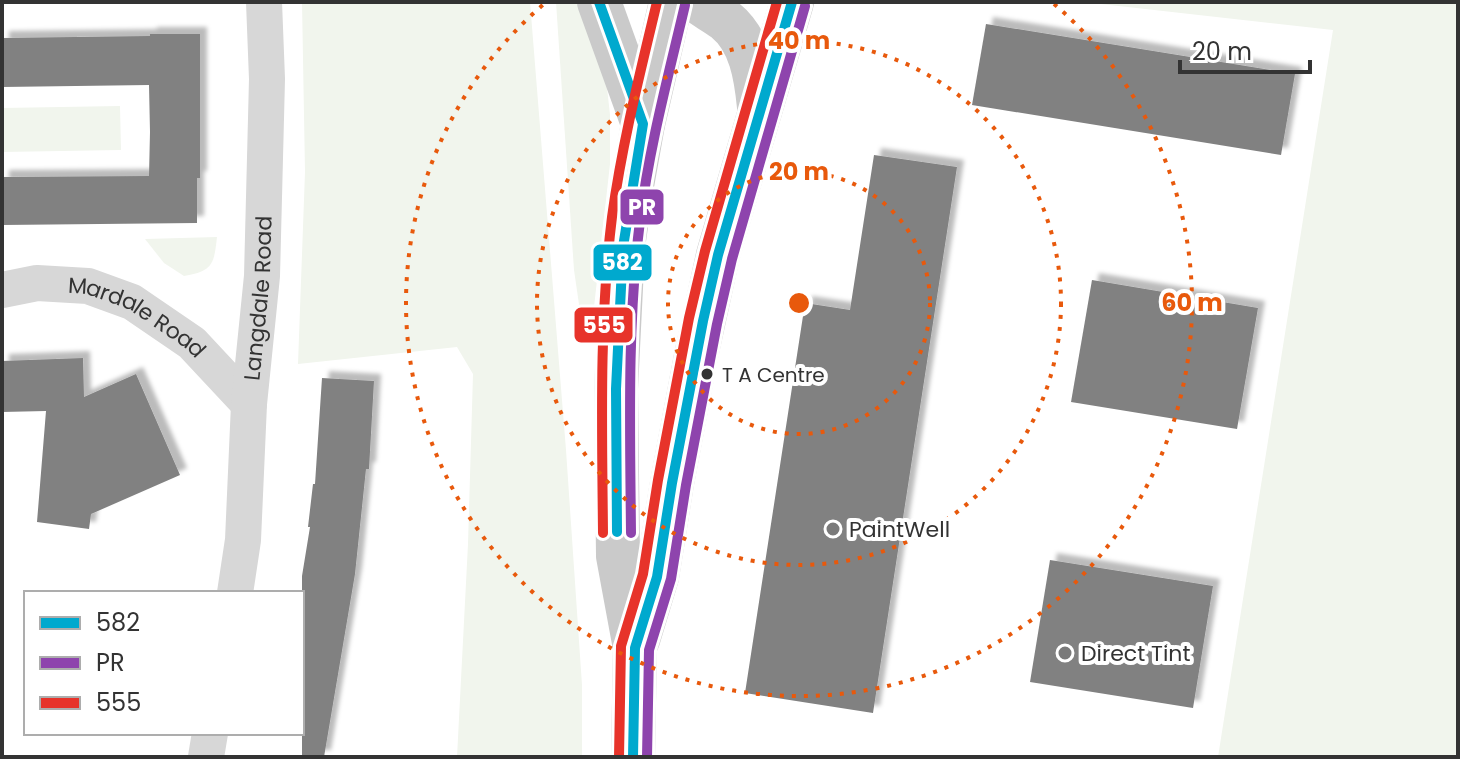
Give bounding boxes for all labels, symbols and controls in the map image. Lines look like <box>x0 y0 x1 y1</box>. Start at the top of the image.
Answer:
text: 40 m <box>768 24 830 57</box>
scale bar <box>1180 24 1310 74</box>
text: 20 m <box>1192 35 1252 68</box>
text: 20 m <box>769 155 829 188</box>
line badge: PR <box>619 188 665 226</box>
text: PR <box>628 192 656 223</box>
street label: Langdale Road <box>236 215 280 382</box>
line badge: 582 <box>592 243 653 282</box>
text: 582 <box>601 247 643 278</box>
street label: Mardale Road <box>67 270 213 365</box>
text: 60 m <box>1161 286 1223 319</box>
centre of rings <box>785 289 813 317</box>
line badge: 555 <box>573 306 634 344</box>
text: 555 <box>583 310 625 341</box>
place label: T A Centre <box>722 361 825 389</box>
marker: T A Centre <box>699 366 715 382</box>
place label: PaintWell <box>849 514 950 545</box>
marker: PaintWell <box>824 520 842 538</box>
legend <box>24 591 304 735</box>
text: 582 <box>96 606 140 639</box>
place label: Direct Tint <box>1081 638 1190 669</box>
marker: Direct Tint <box>1056 644 1074 662</box>
text: PR <box>96 646 125 679</box>
text: 555 <box>96 686 141 719</box>

